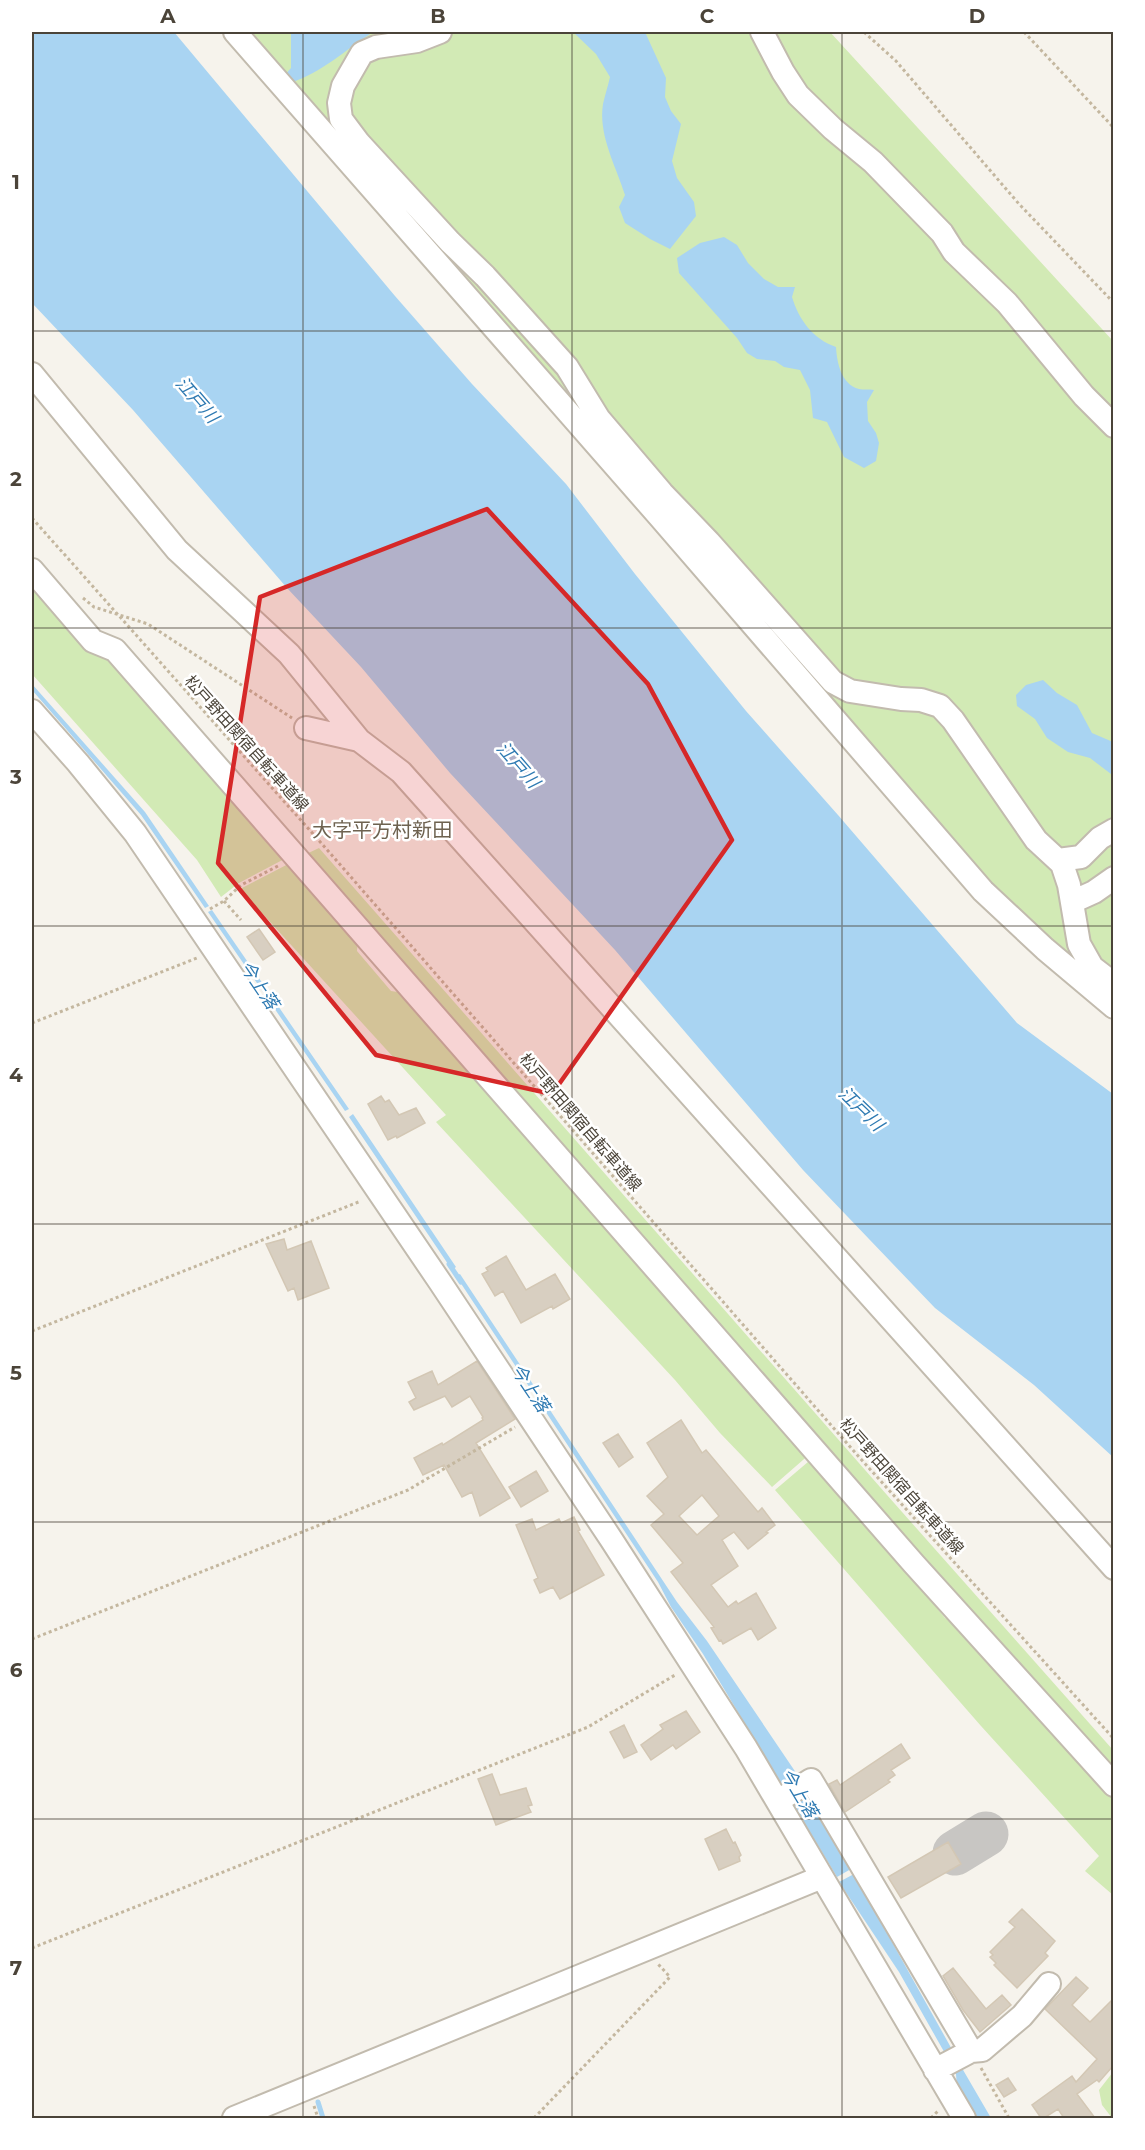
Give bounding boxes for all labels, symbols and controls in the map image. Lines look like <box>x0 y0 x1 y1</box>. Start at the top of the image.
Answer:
text: A <box>159 4 176 28</box>
text: B <box>430 4 446 28</box>
text: C <box>700 4 715 28</box>
text: D <box>969 4 985 28</box>
text: 1 <box>12 170 20 194</box>
water label: 江戸川 <box>171 372 224 429</box>
text: 2 <box>10 467 22 491</box>
street label: 松戸野田関宿自転車道線 <box>181 672 313 815</box>
water label: 江戸川 <box>492 737 545 794</box>
text: 3 <box>9 765 22 789</box>
district label: 大字平方村新田 <box>312 818 452 842</box>
water label: 今上落 <box>235 956 285 1016</box>
street label: 松戸野田関宿自転車道線 <box>516 1050 646 1195</box>
text: 4 <box>9 1063 23 1087</box>
water label: 江戸川 <box>834 1082 890 1137</box>
water label: 今上落 <box>506 1359 556 1419</box>
text: 5 <box>10 1361 22 1385</box>
street label: 松戸野田関宿自転車道線 <box>836 1415 968 1558</box>
text: 6 <box>10 1658 23 1682</box>
water label: 今上落 <box>776 1764 824 1824</box>
text: 7 <box>10 1956 22 1980</box>

